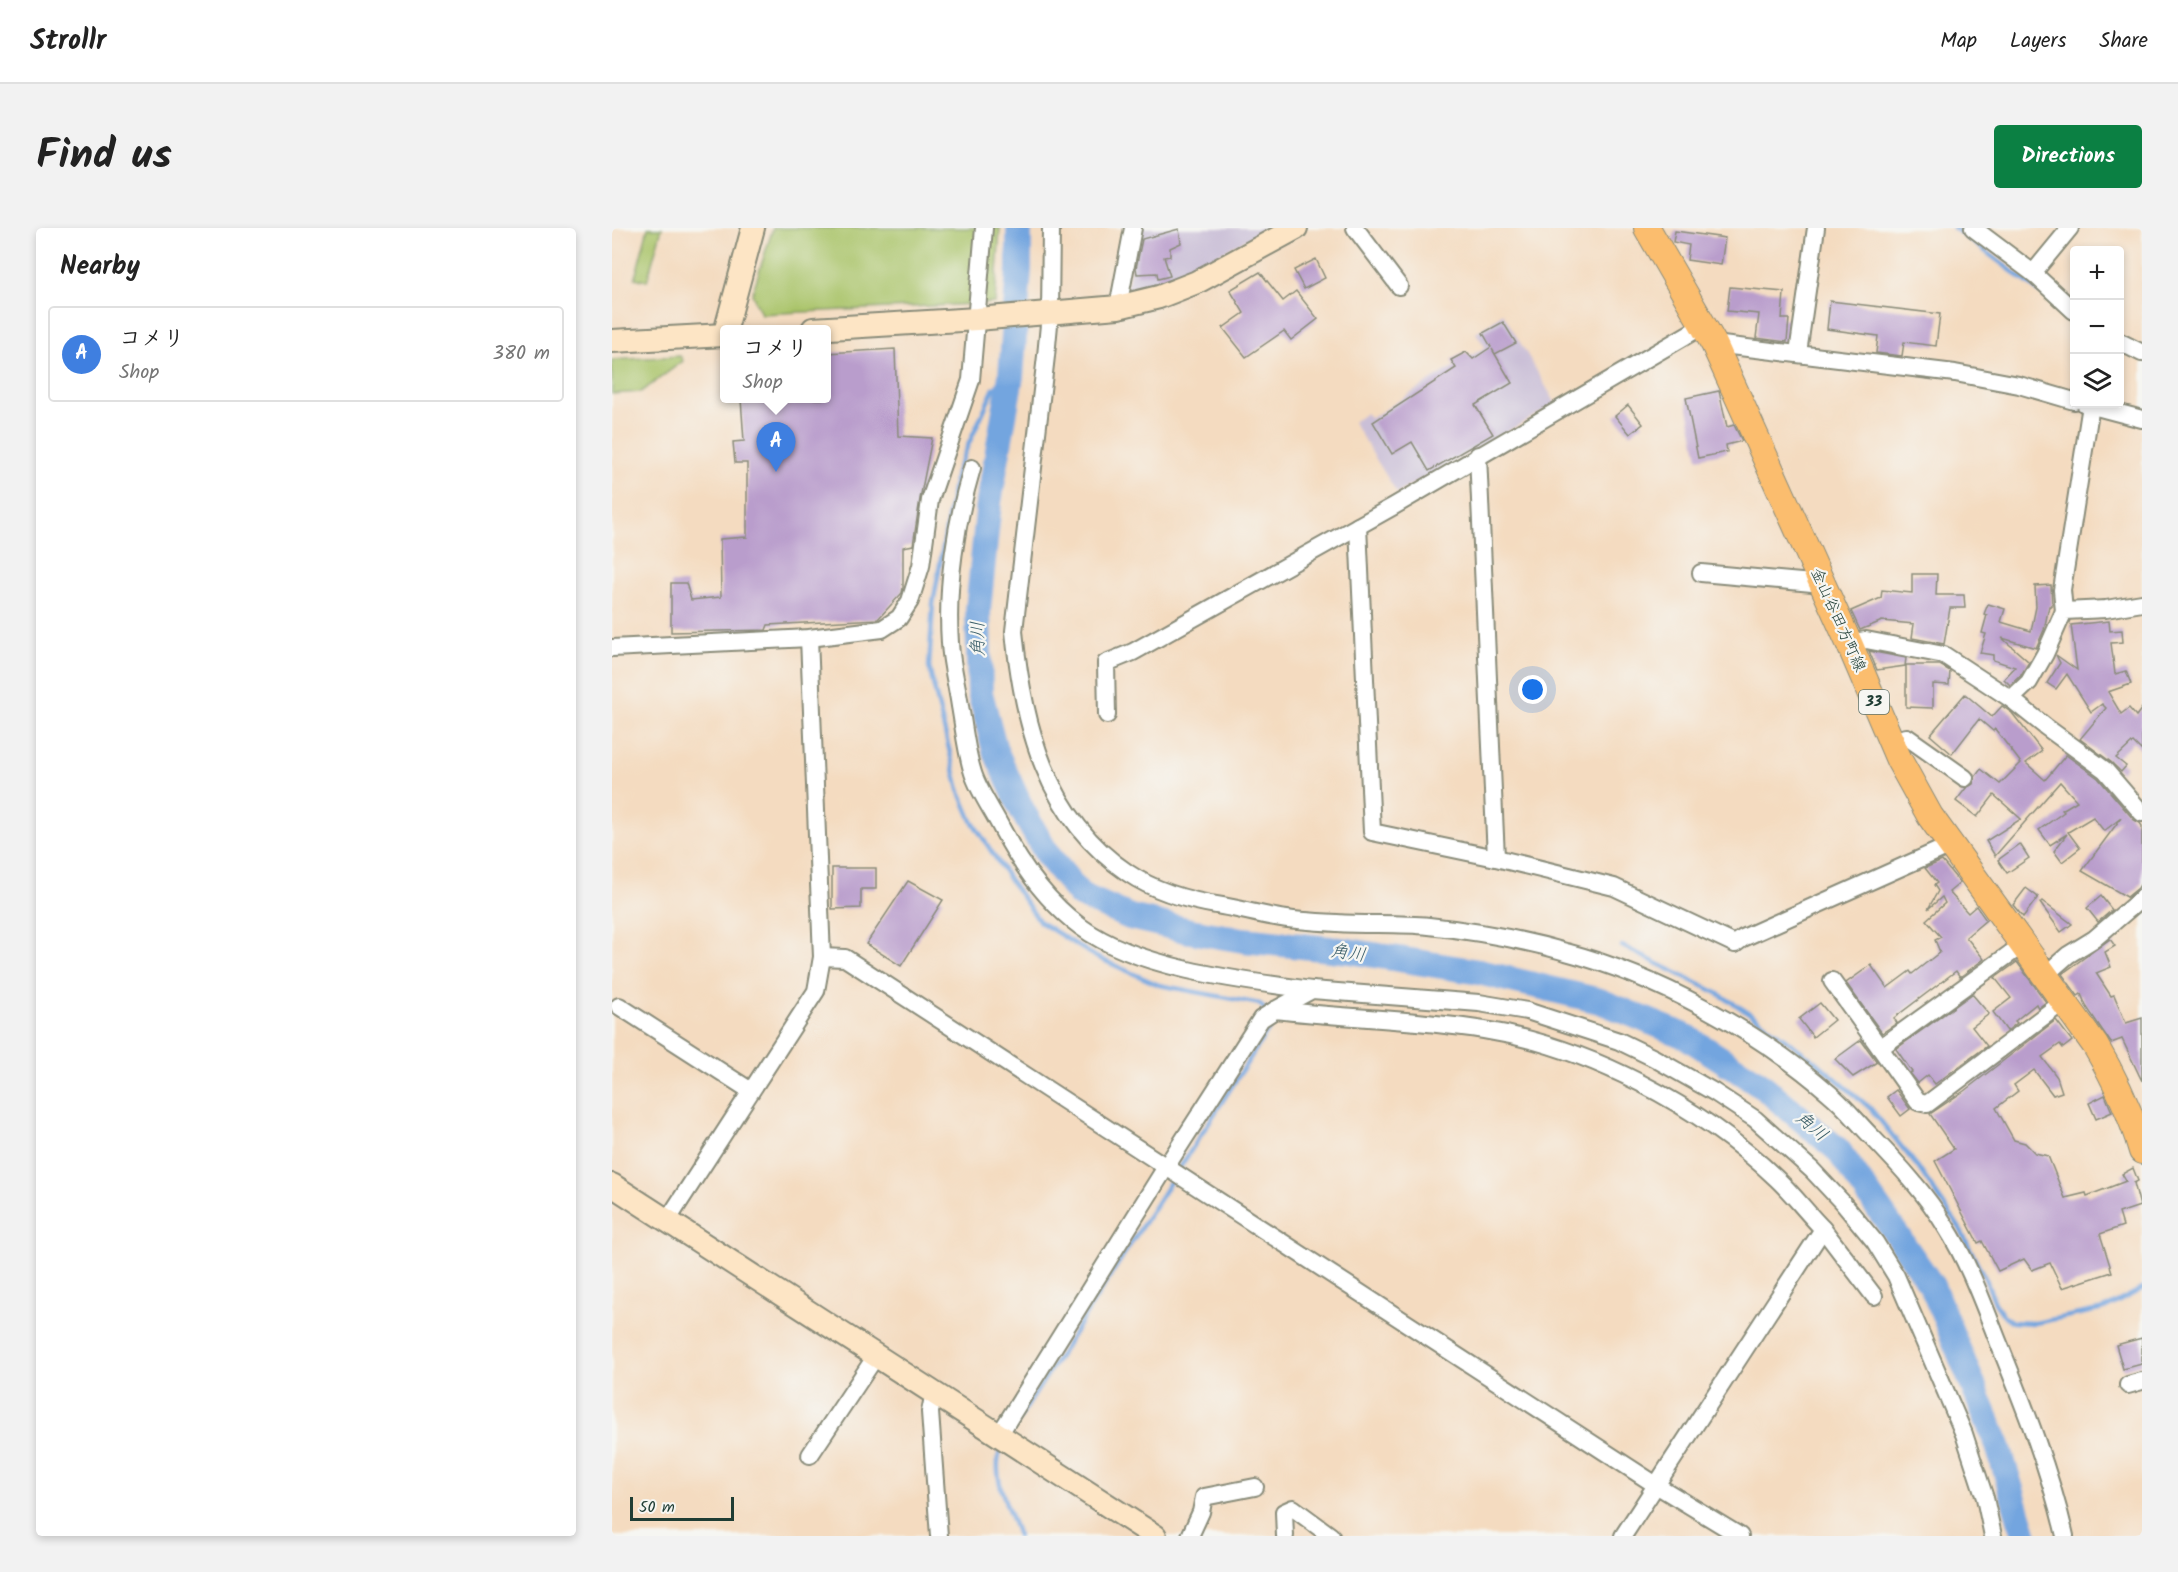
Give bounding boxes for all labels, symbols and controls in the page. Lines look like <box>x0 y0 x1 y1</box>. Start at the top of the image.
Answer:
text: Strollr <box>30 19 106 64</box>
text: Map <box>1940 25 1977 58</box>
text: Layers <box>2010 25 2066 58</box>
text: Share <box>2099 25 2148 58</box>
text: Find us <box>36 123 172 190</box>
button: Directions <box>1994 125 2142 188</box>
text: Nearby <box>60 246 140 288</box>
map controls <box>2070 246 2124 408</box>
button: + <box>2070 246 2124 300</box>
button: − <box>2070 300 2124 354</box>
text: コメリ <box>119 322 185 357</box>
popup <box>720 325 831 403</box>
text: コメリ <box>742 332 809 367</box>
text: A <box>75 338 88 370</box>
text: 380 m <box>493 338 550 370</box>
button: layers <box>2070 354 2124 408</box>
text: Shop <box>119 357 159 389</box>
text: Shop <box>742 367 782 399</box>
pin: A <box>756 422 796 472</box>
street label: 金山谷田方町線 <box>1804 564 1872 676</box>
water label: 角川 <box>964 621 994 657</box>
your location <box>1518 675 1547 704</box>
road number: 33 <box>1859 690 1889 714</box>
water label: 角川 <box>1328 937 1368 971</box>
water label: 角川 <box>1788 1104 1834 1150</box>
scale bar <box>630 1494 734 1522</box>
text: 50 m <box>639 1495 675 1520</box>

